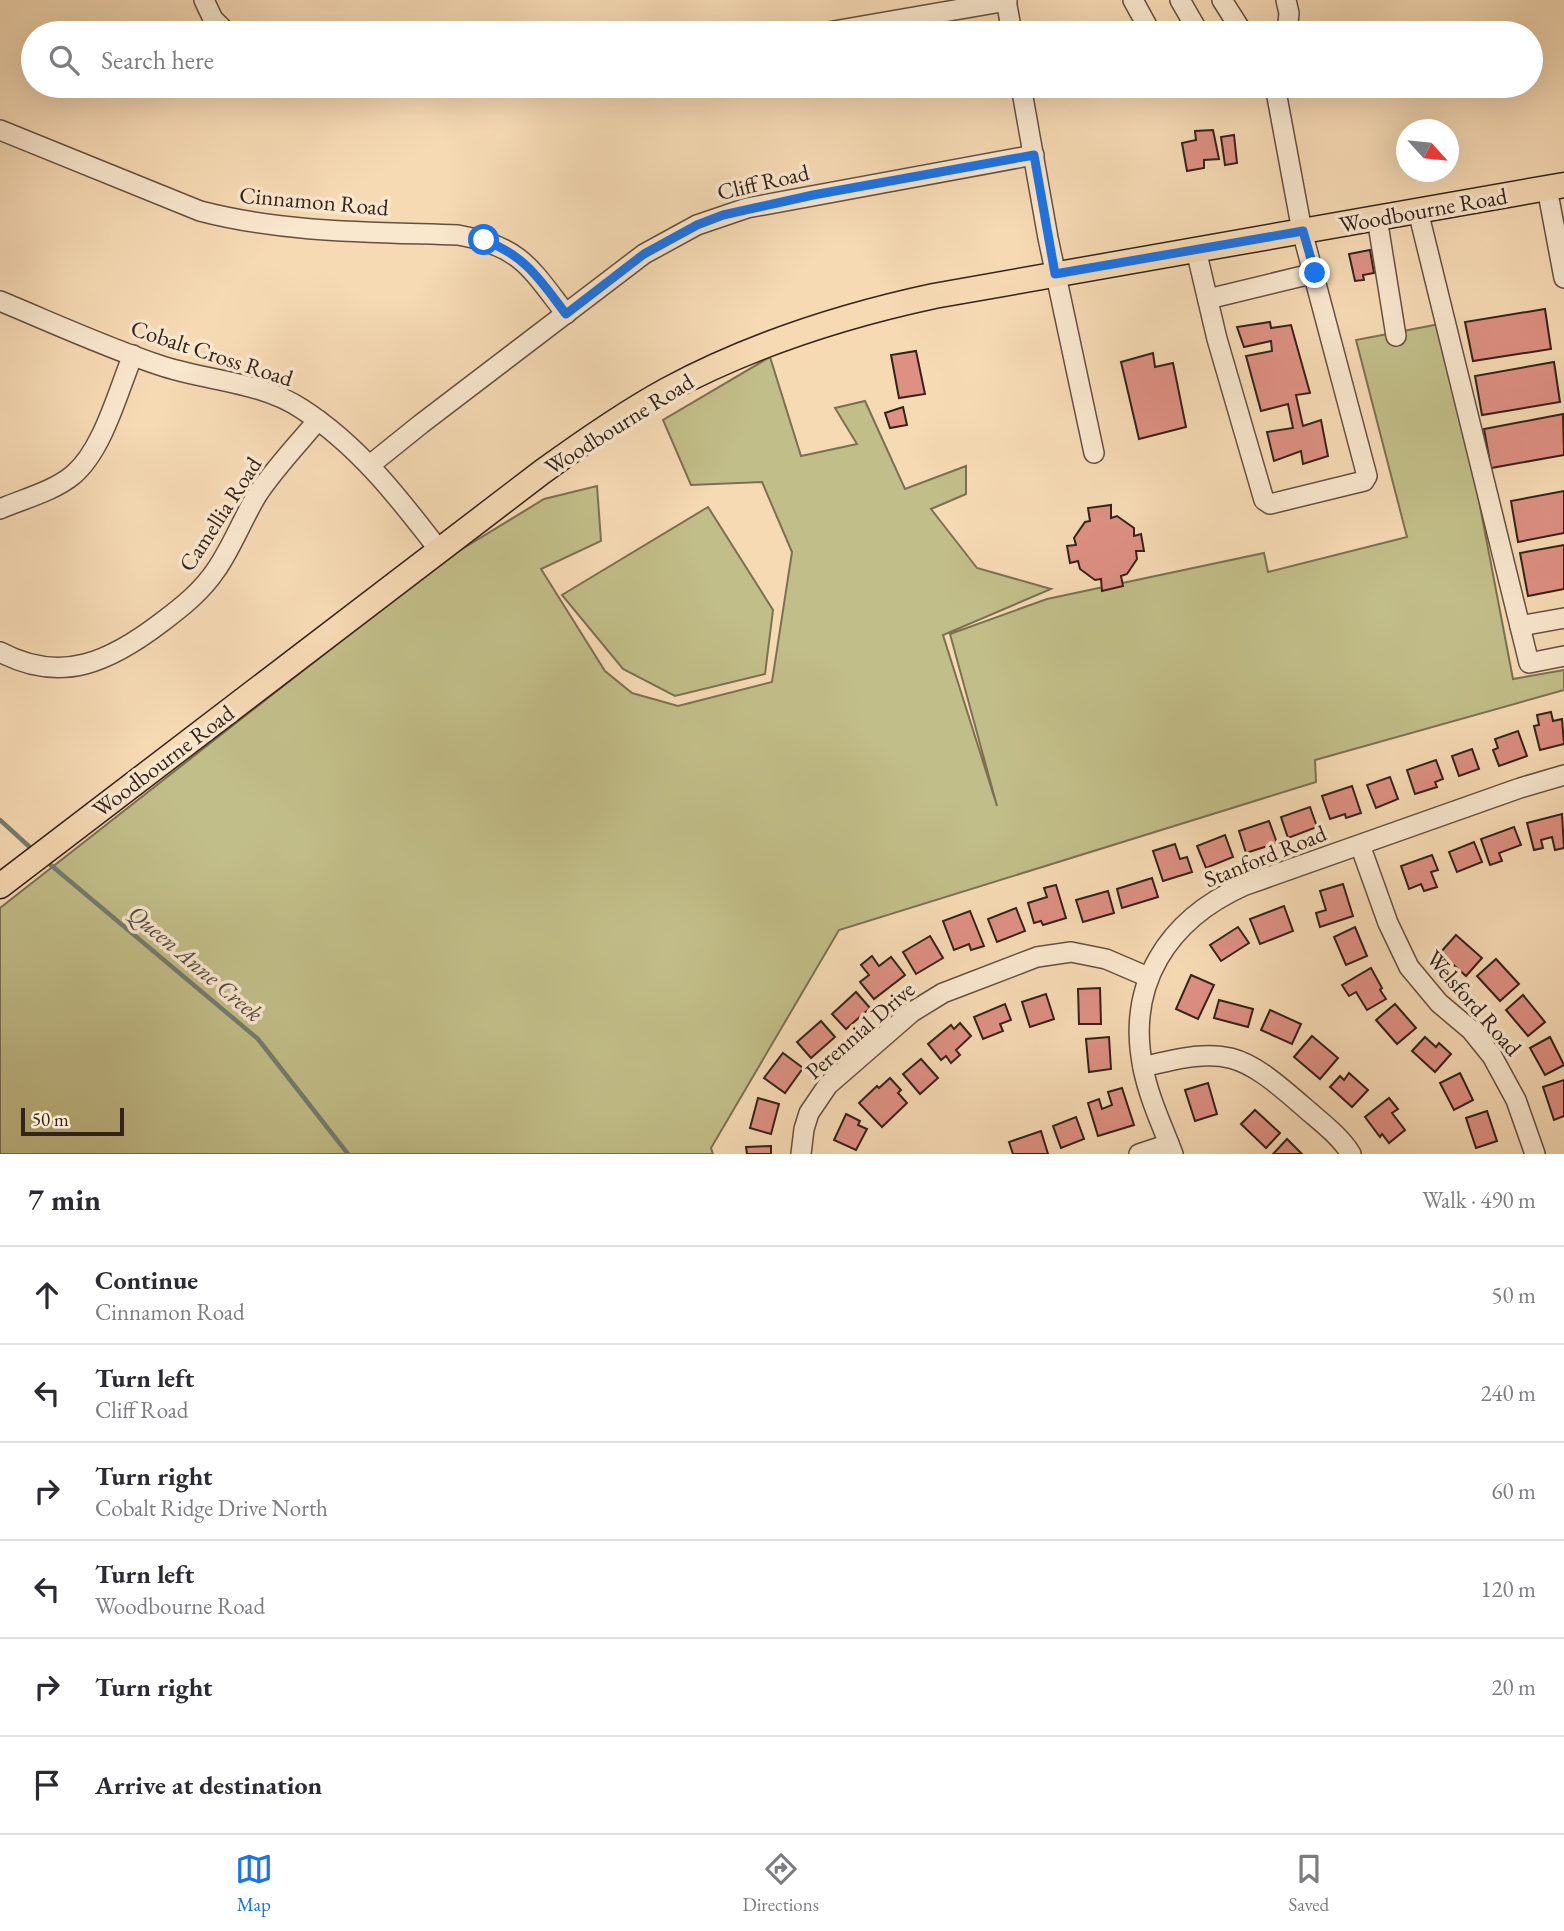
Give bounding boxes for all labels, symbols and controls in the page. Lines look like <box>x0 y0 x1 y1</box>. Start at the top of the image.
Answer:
search box <box>21 21 1543 98</box>
icon: search <box>45 41 83 79</box>
text: Search here <box>101 43 214 77</box>
north arrow <box>1396 119 1459 182</box>
street label: Cliff Road <box>714 157 812 207</box>
street label: Cinnamon Road <box>238 180 390 222</box>
street label: Woodbourne Road <box>1337 180 1510 240</box>
route start <box>468 224 499 255</box>
route end <box>1299 257 1330 288</box>
street label: Cobalt Cross Road <box>127 313 297 393</box>
street label: Woodbourne Road <box>539 366 699 482</box>
street label: Camellia Road <box>172 451 268 577</box>
street label: Woodbourne Road <box>86 698 240 824</box>
street label: Stanford Road <box>1199 818 1331 894</box>
water label: Queen Anne Creek <box>122 898 270 1028</box>
street label: Welsford Road <box>1420 944 1528 1062</box>
street label: Perennial Drive <box>799 974 921 1086</box>
scale bar <box>21 1105 124 1137</box>
text: 50 m <box>32 1107 69 1132</box>
text: 7 min <box>28 1180 101 1219</box>
text: Walk · 490 m <box>1422 1185 1536 1215</box>
text: Continue <box>95 1263 198 1297</box>
icon: ahead <box>28 1276 66 1314</box>
text: 50 m <box>1491 1280 1536 1310</box>
text: Cinnamon Road <box>95 1297 245 1327</box>
text: Turn left <box>95 1361 194 1395</box>
icon: left <box>28 1374 66 1412</box>
text: 240 m <box>1480 1378 1536 1408</box>
text: Cliff Road <box>95 1395 188 1425</box>
text: Turn right <box>95 1459 213 1493</box>
icon: right <box>28 1472 66 1510</box>
text: 60 m <box>1491 1476 1536 1506</box>
text: Cobalt Ridge Drive North <box>95 1493 328 1523</box>
text: Turn left <box>95 1557 194 1591</box>
icon: left <box>28 1570 66 1608</box>
text: 120 m <box>1480 1574 1536 1604</box>
text: Woodbourne Road <box>95 1591 265 1621</box>
icon: right <box>28 1668 66 1706</box>
text: Turn right <box>95 1670 213 1704</box>
text: 20 m <box>1491 1672 1536 1702</box>
icon: arrive <box>28 1766 66 1804</box>
text: Arrive at destination <box>95 1768 322 1802</box>
tab: Map <box>235 1850 273 1917</box>
tab: Directions <box>742 1850 819 1917</box>
tab: Saved <box>1288 1850 1329 1917</box>

